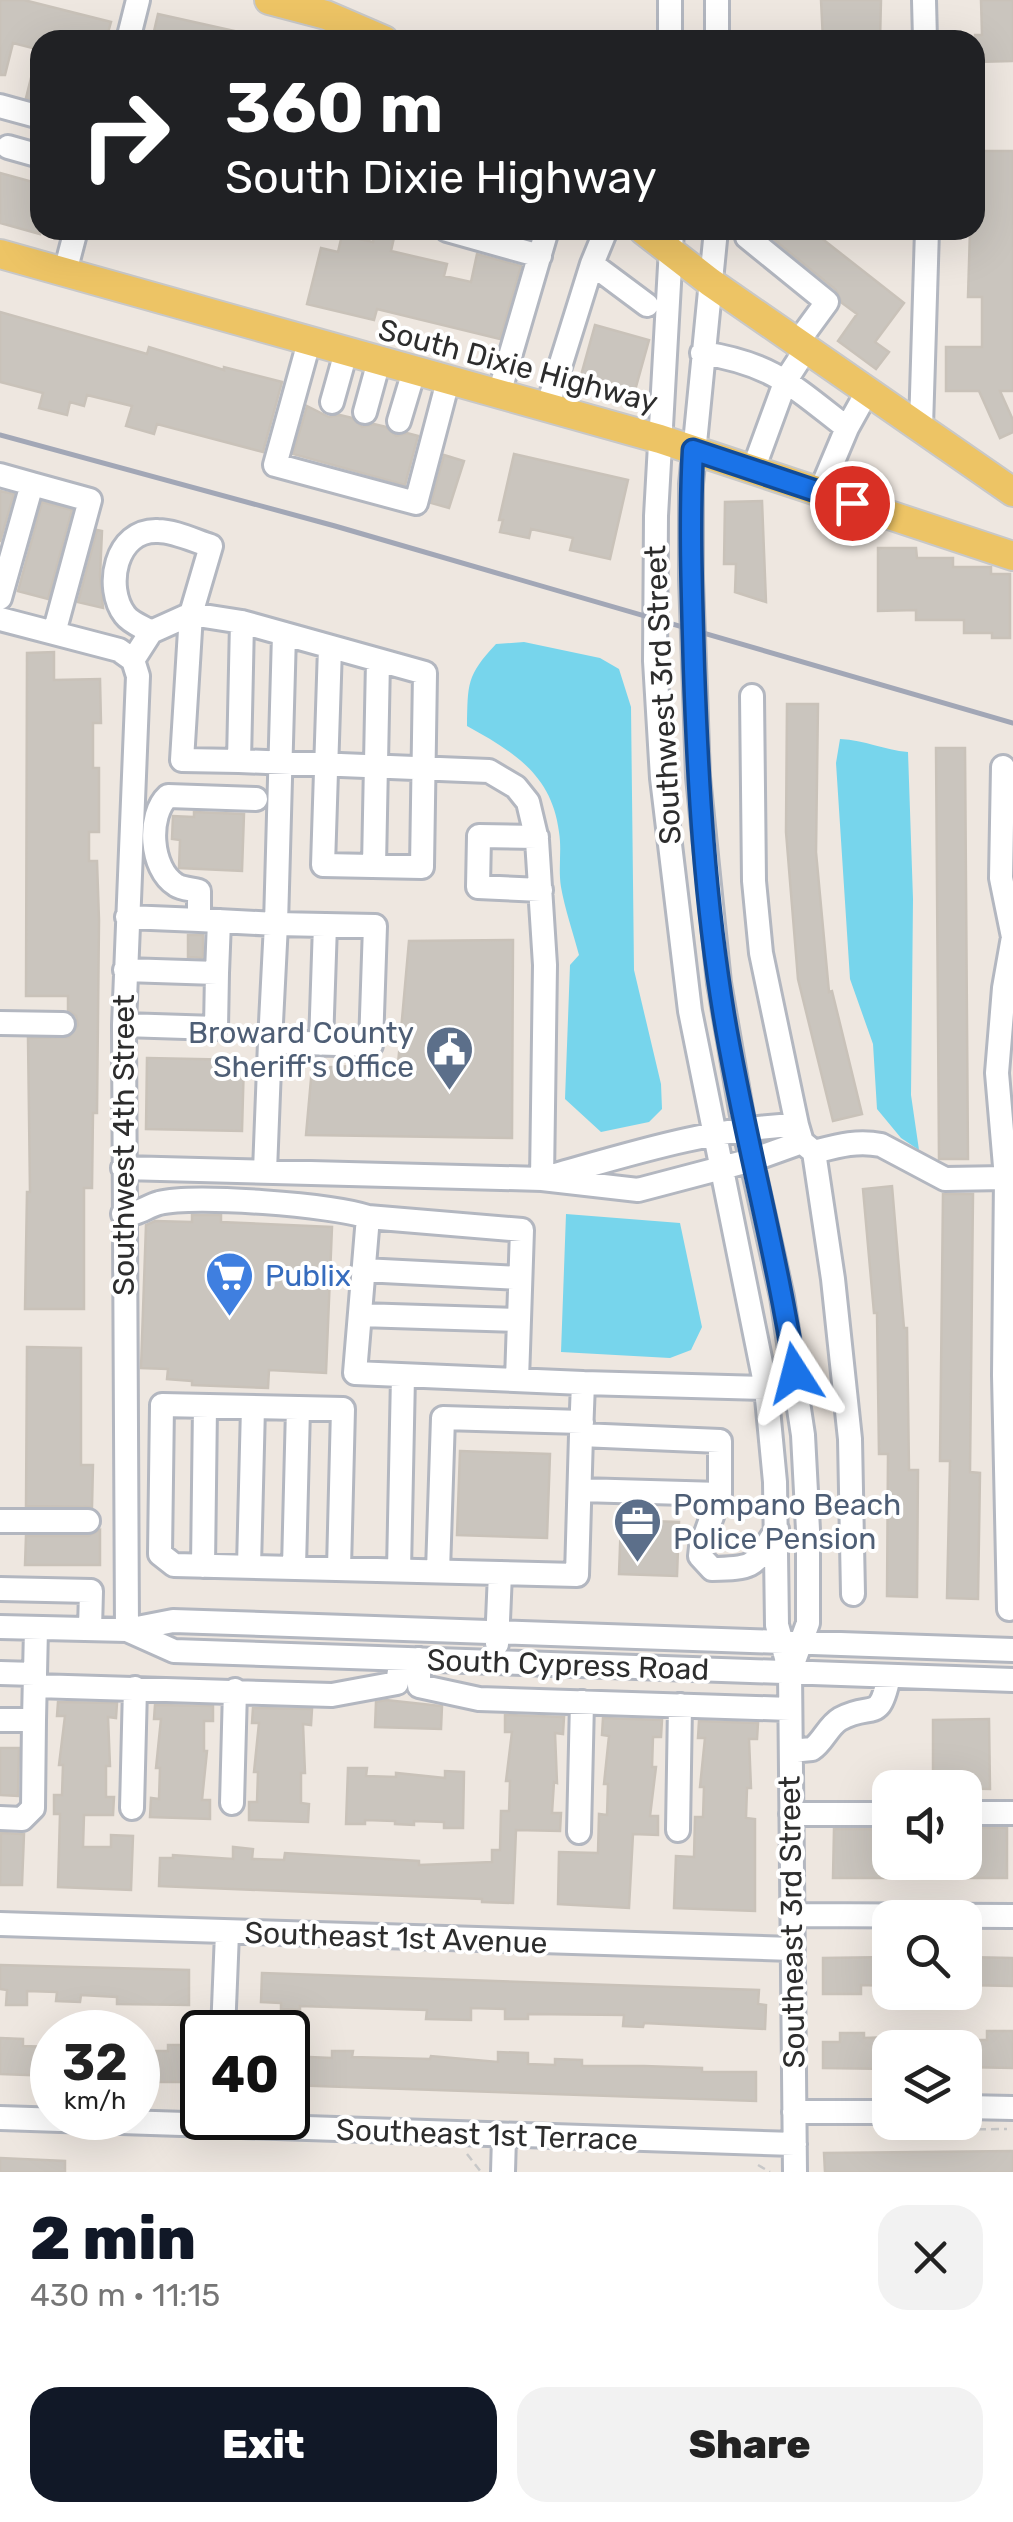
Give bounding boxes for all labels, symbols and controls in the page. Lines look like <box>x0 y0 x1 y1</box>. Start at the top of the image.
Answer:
text: 360 m <box>225 67 443 150</box>
icon: right <box>60 70 190 200</box>
text: South Dixie Highway <box>225 151 657 204</box>
street label: South Dixie Highway <box>374 311 662 421</box>
pin <box>810 461 895 546</box>
icon: arrive <box>825 476 880 531</box>
street label: Southwest 3rd Street <box>637 544 689 846</box>
street label: Southwest 4th Street <box>106 994 142 1296</box>
place label: Broward County Sheriff's Office <box>188 1015 414 1085</box>
public building icon: Broward County Sheriff's Office <box>423 1024 475 1092</box>
supermarket icon: Publix <box>204 1250 256 1318</box>
place label: Publix <box>265 1258 351 1294</box>
position arrow <box>743 1321 847 1425</box>
place label: Pompano Beach Police Pension <box>673 1487 901 1557</box>
office icon: Pompano Beach Police Pension <box>612 1496 664 1564</box>
street label: South Cypress Road <box>426 1642 710 1688</box>
map controls <box>872 1770 982 2140</box>
button: sound <box>872 1770 982 1880</box>
street label: Southeast 3rd Street <box>771 1775 813 2069</box>
button: search <box>872 1900 982 2010</box>
street label: Southeast 1st Avenue <box>244 1915 548 1961</box>
speed limit sign: 40 <box>180 2010 310 2140</box>
button: layers <box>872 2030 982 2140</box>
text: 32 <box>62 2033 128 2093</box>
text: km/h <box>64 2086 126 2115</box>
street label: Southeast 1st Terrace <box>336 2112 638 2158</box>
text: 2 min <box>30 2203 196 2274</box>
button: close <box>878 2205 983 2310</box>
text: 430 m · 11:15 <box>30 2276 220 2314</box>
button: Exit <box>30 2387 497 2502</box>
button: Share <box>517 2387 983 2502</box>

